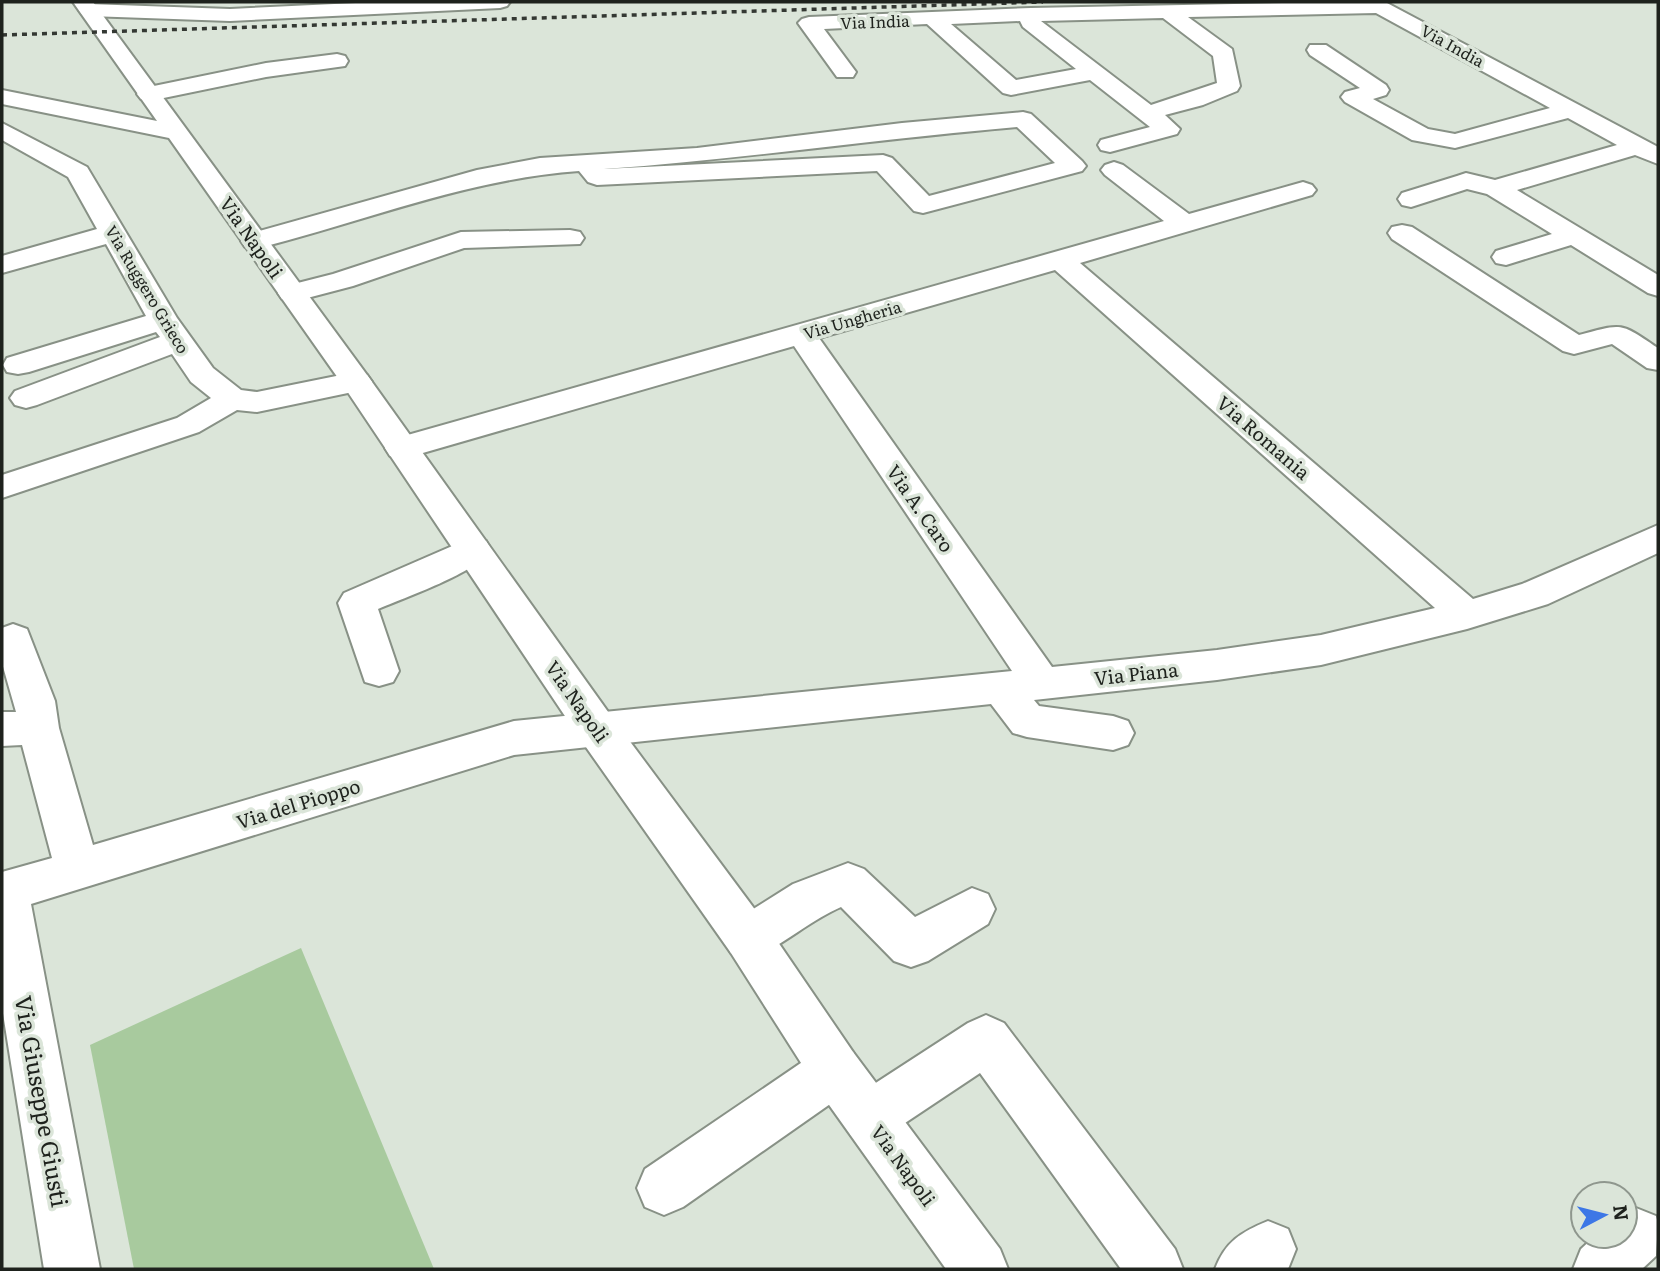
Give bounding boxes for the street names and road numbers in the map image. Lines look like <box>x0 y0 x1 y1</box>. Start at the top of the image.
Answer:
street label: Via India <box>840 8 911 34</box>
street label: Via India <box>1417 18 1490 73</box>
street label: Via Napoli <box>213 190 291 284</box>
street label: Via Ruggero Grieco <box>100 220 196 358</box>
street label: Via Ungheria <box>800 293 904 344</box>
street label: Via Romania <box>1211 388 1317 486</box>
street label: Via A. Caro <box>880 458 962 558</box>
street label: Via Napoli <box>539 654 617 748</box>
street label: Via Piana <box>1092 655 1180 691</box>
street label: Via del Pioppo <box>233 771 363 835</box>
street label: Via Giuseppe Giusti <box>8 993 78 1210</box>
street label: Via Napoli <box>865 1119 943 1211</box>

